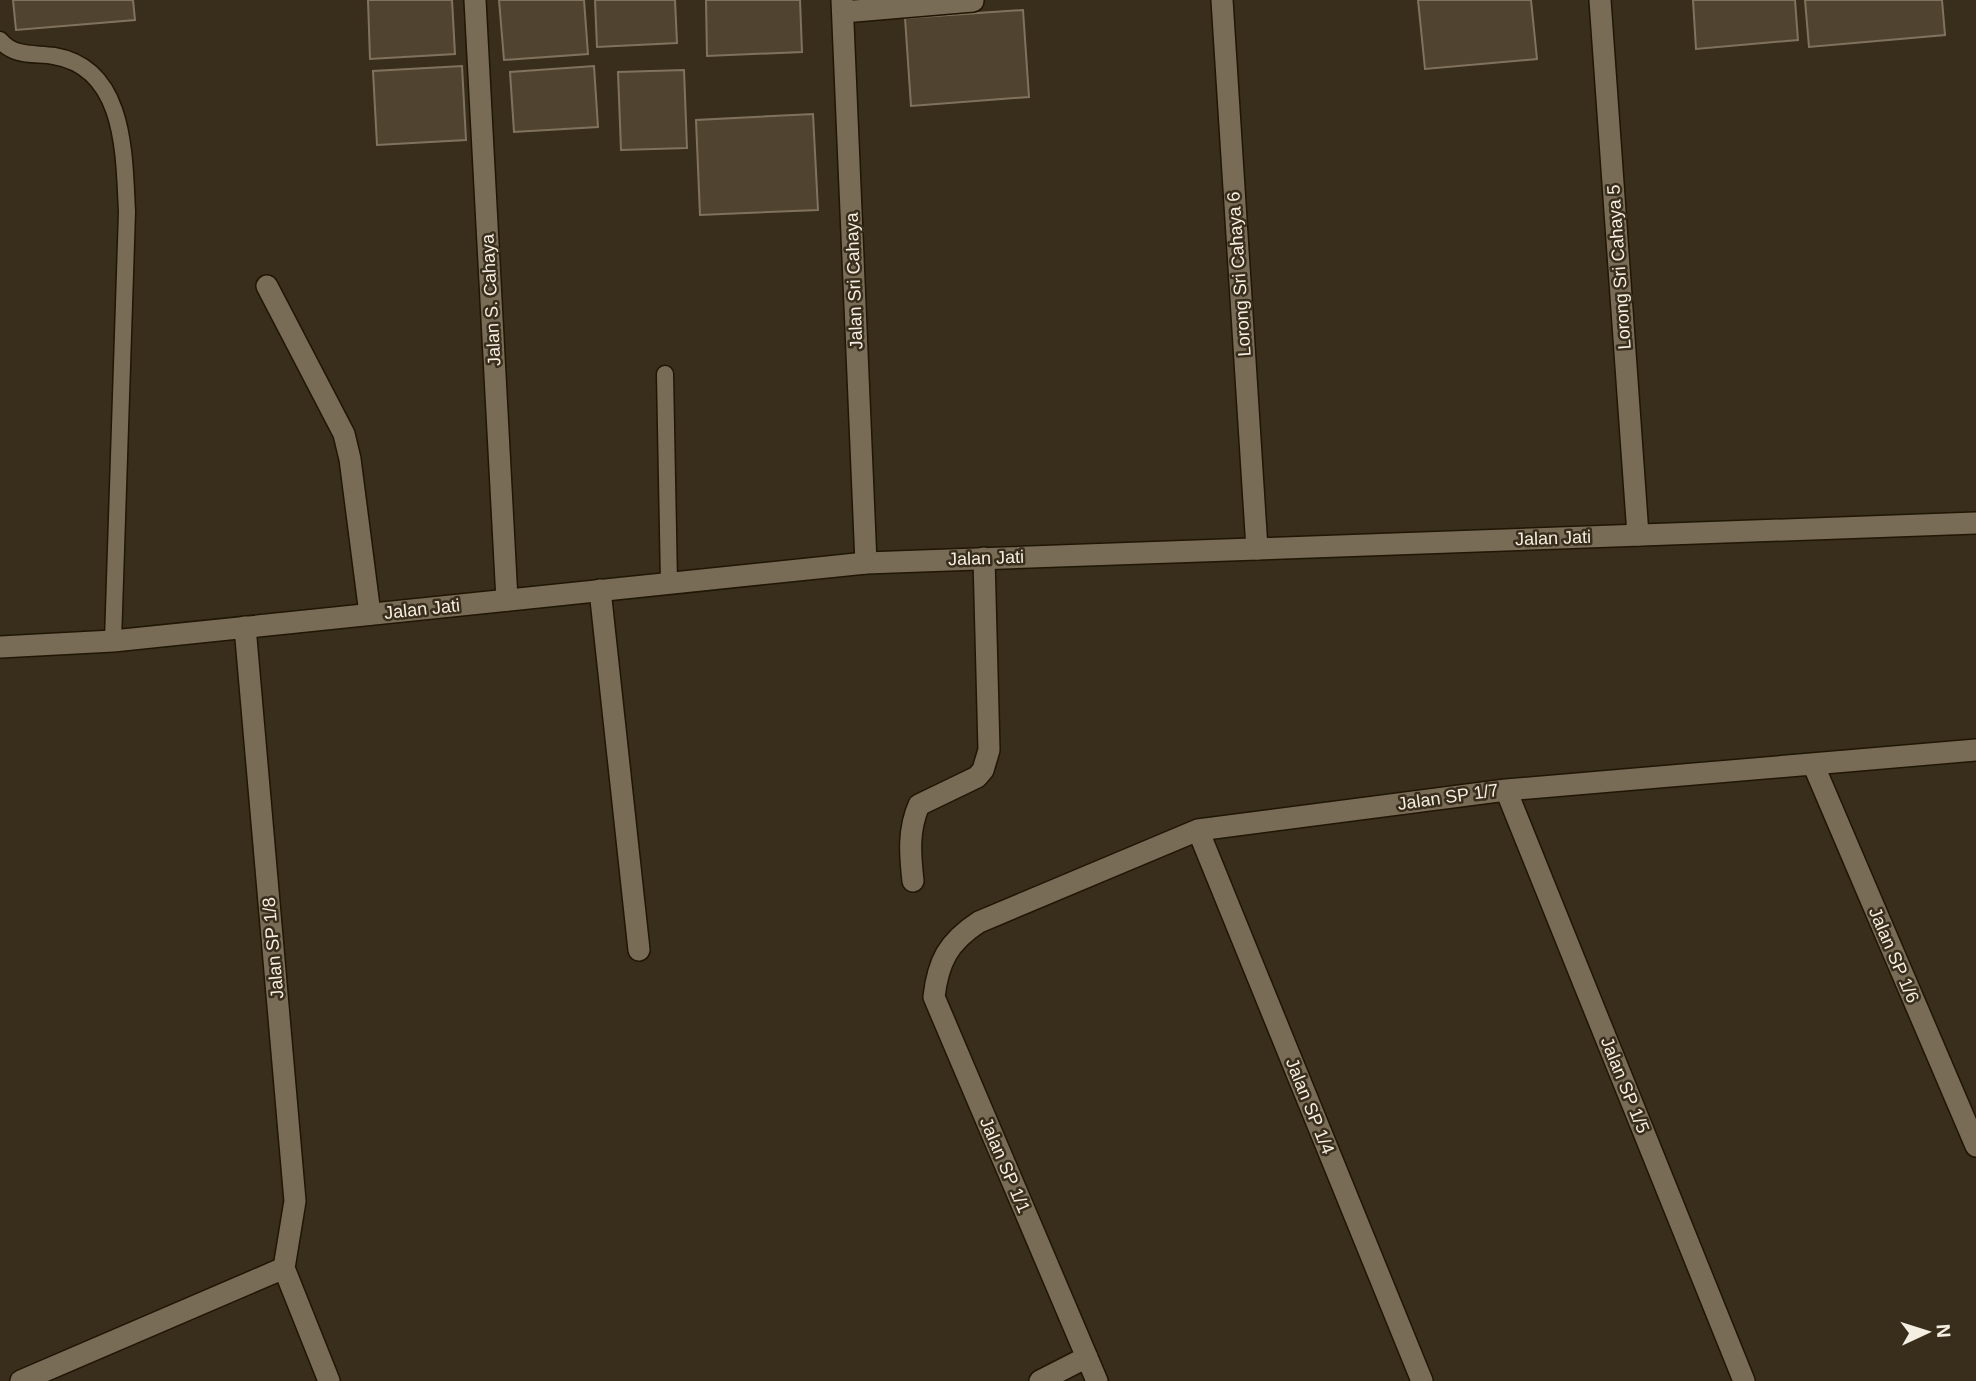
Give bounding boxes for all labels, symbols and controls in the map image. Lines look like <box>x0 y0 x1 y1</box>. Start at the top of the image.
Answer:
street label: Lorong Sri Cahaya 5 <box>1603 184 1635 350</box>
street label: Lorong Sri Cahaya 6 <box>1223 191 1255 357</box>
street label: Jalan Sri Cahaya <box>842 211 866 350</box>
street label: Jalan S. Cahaya <box>478 233 504 366</box>
street label: Jalan Jati <box>1515 527 1591 549</box>
street label: Jalan Jati <box>948 547 1024 569</box>
street label: Jalan Jati <box>383 595 461 623</box>
street label: Jalan SP 1/7 <box>1396 780 1500 814</box>
street label: Jalan SP 1/8 <box>259 896 287 1000</box>
street label: Jalan SP 1/6 <box>1865 904 1923 1006</box>
street label: Jalan SP 1/5 <box>1597 1034 1653 1136</box>
street label: Jalan SP 1/4 <box>1282 1055 1338 1157</box>
street label: Jalan SP 1/1 <box>976 1114 1034 1216</box>
north arrow <box>1892 1297 1962 1367</box>
text: N <box>1933 1323 1954 1338</box>

